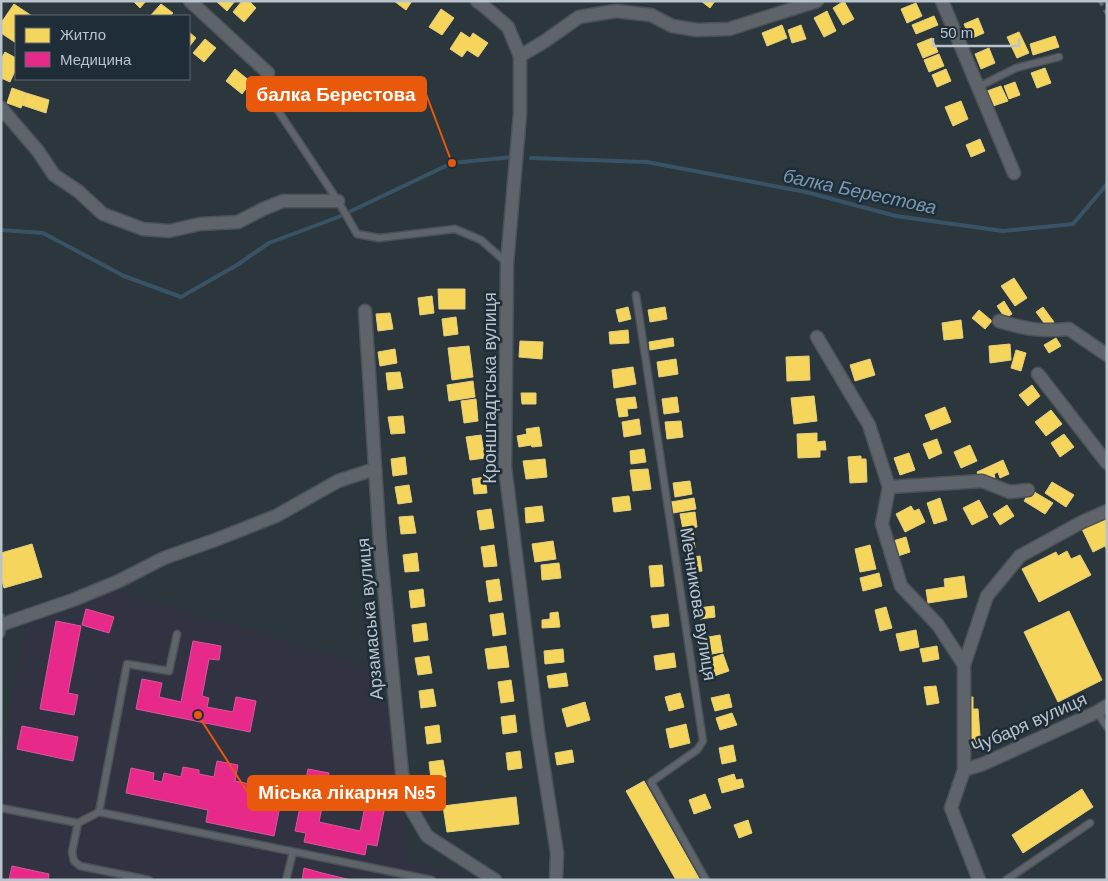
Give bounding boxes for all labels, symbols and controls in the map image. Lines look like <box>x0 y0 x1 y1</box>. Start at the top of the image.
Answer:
legend <box>15 15 190 80</box>
scale bar <box>933 15 1019 47</box>
text: 50 m <box>940 24 973 41</box>
text: Житло <box>60 26 106 43</box>
text: Медицина <box>60 51 132 68</box>
callout: балка Берестова <box>247 77 426 111</box>
text: балка Берестова <box>256 84 416 105</box>
water label: балка Берестова <box>781 165 938 218</box>
street label: Кронштадтська вулиця <box>480 292 500 484</box>
street label: Мечникова вулиця <box>676 526 720 682</box>
street label: Арзамаська вулиця <box>353 537 387 701</box>
street label: Чубаря вулиця <box>968 689 1090 757</box>
callout: Міська лікарня №5 <box>248 776 445 810</box>
text: Міська лікарня №5 <box>258 782 436 803</box>

